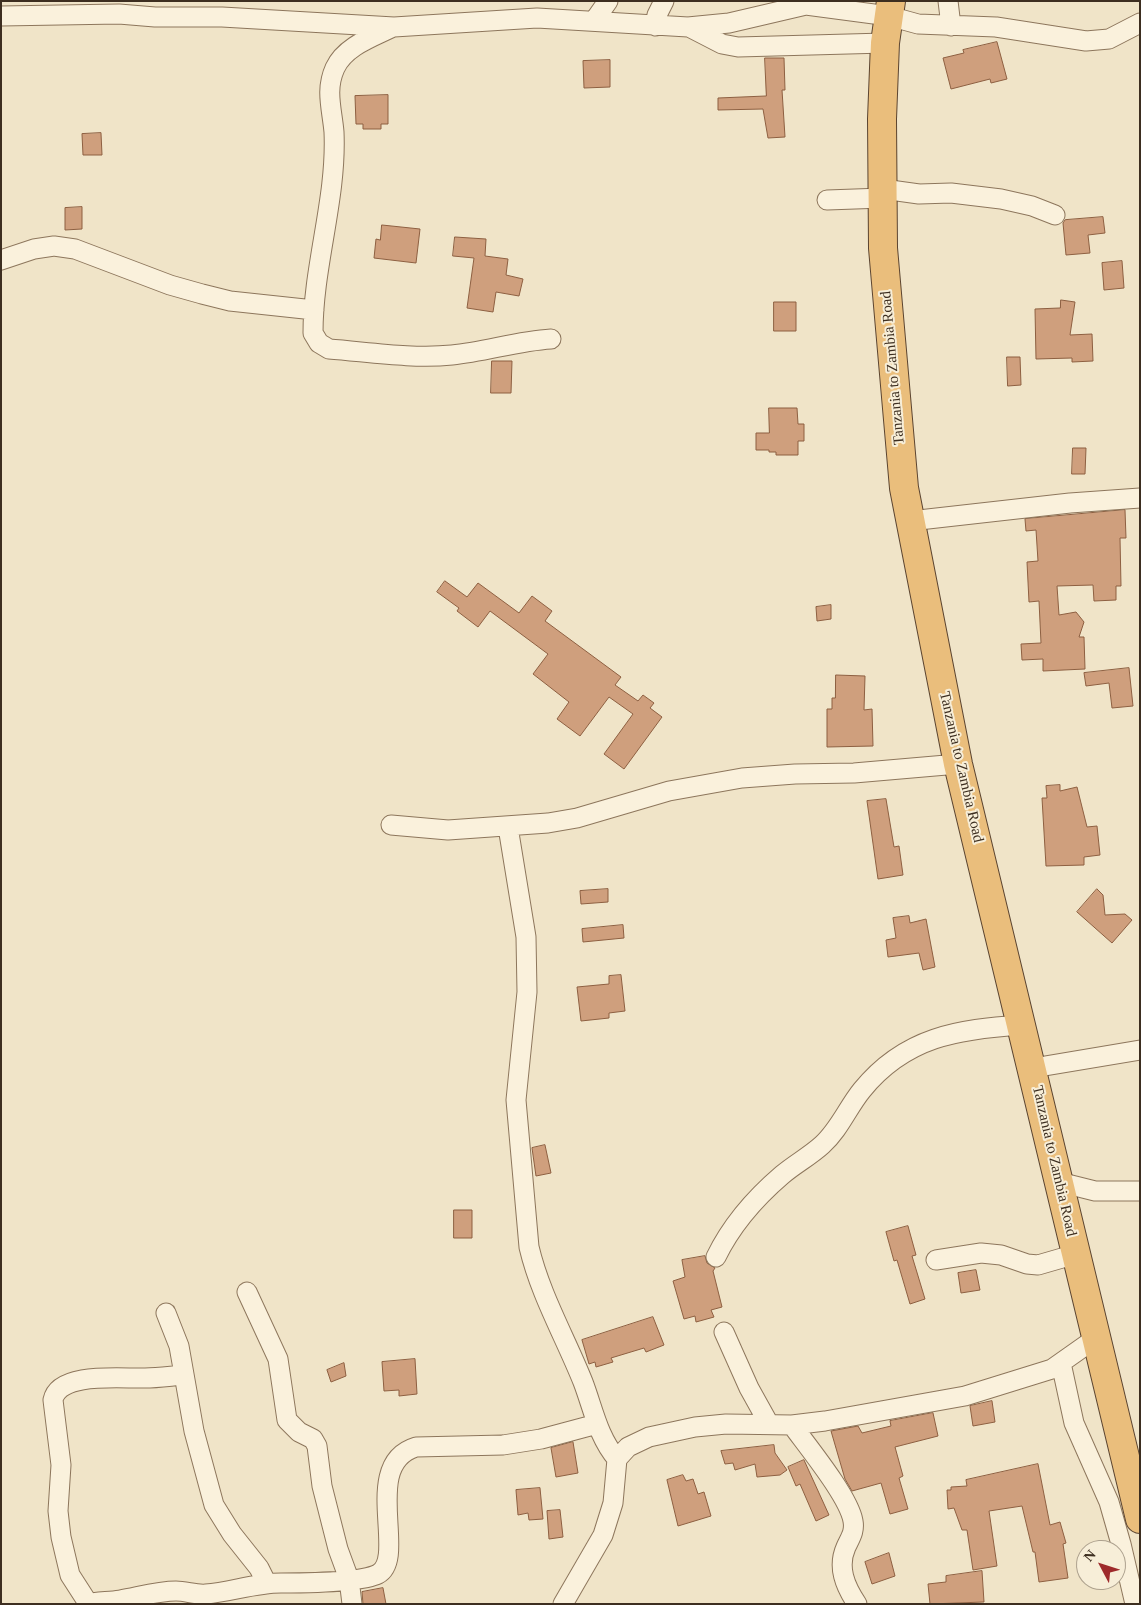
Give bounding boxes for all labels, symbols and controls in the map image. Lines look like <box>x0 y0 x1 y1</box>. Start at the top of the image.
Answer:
street label: Tanzania to Zambia Road <box>877 290 909 446</box>
street label: Tanzania to Zambia Road <box>935 690 987 844</box>
street label: Tanzania to Zambia Road <box>1028 1084 1080 1238</box>
north arrow <box>1076 1540 1126 1590</box>
text: N <box>1081 1547 1099 1564</box>

